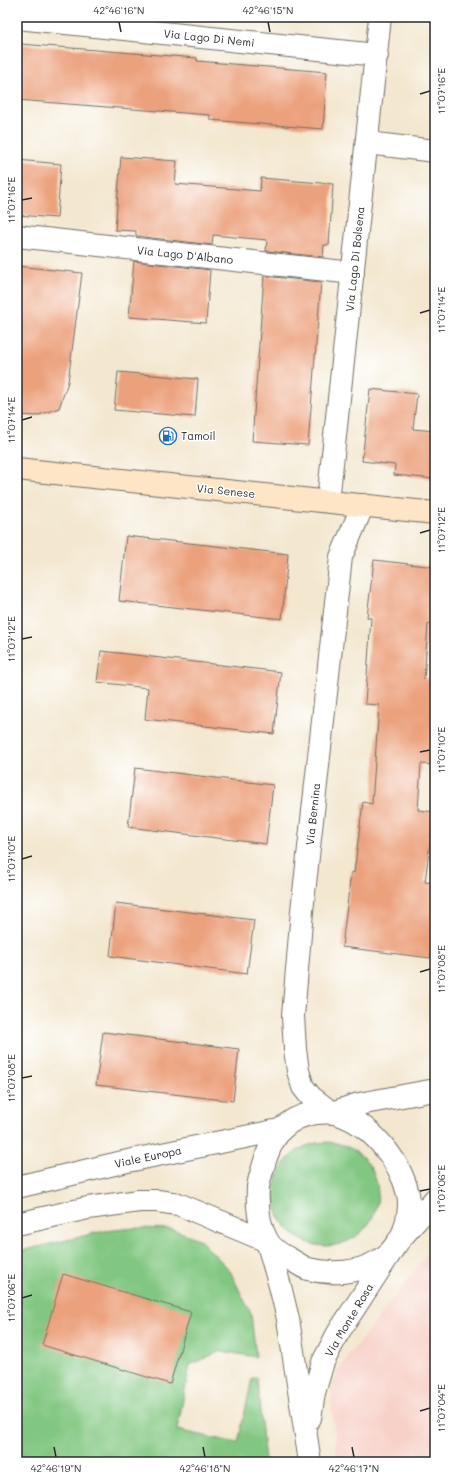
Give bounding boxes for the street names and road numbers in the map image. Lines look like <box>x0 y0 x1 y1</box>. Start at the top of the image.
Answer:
street label: Via Lago Di Nemi <box>163 25 255 50</box>
street label: Via Lago Di Bolsena <box>342 206 367 312</box>
street label: Via Lago D'Albano <box>136 242 234 267</box>
street label: Via Senese <box>196 480 256 501</box>
street label: Via Bernina <box>302 782 323 846</box>
street label: Viale Europa <box>113 1142 183 1171</box>
street label: Via Monte Rosa <box>321 1280 376 1359</box>

